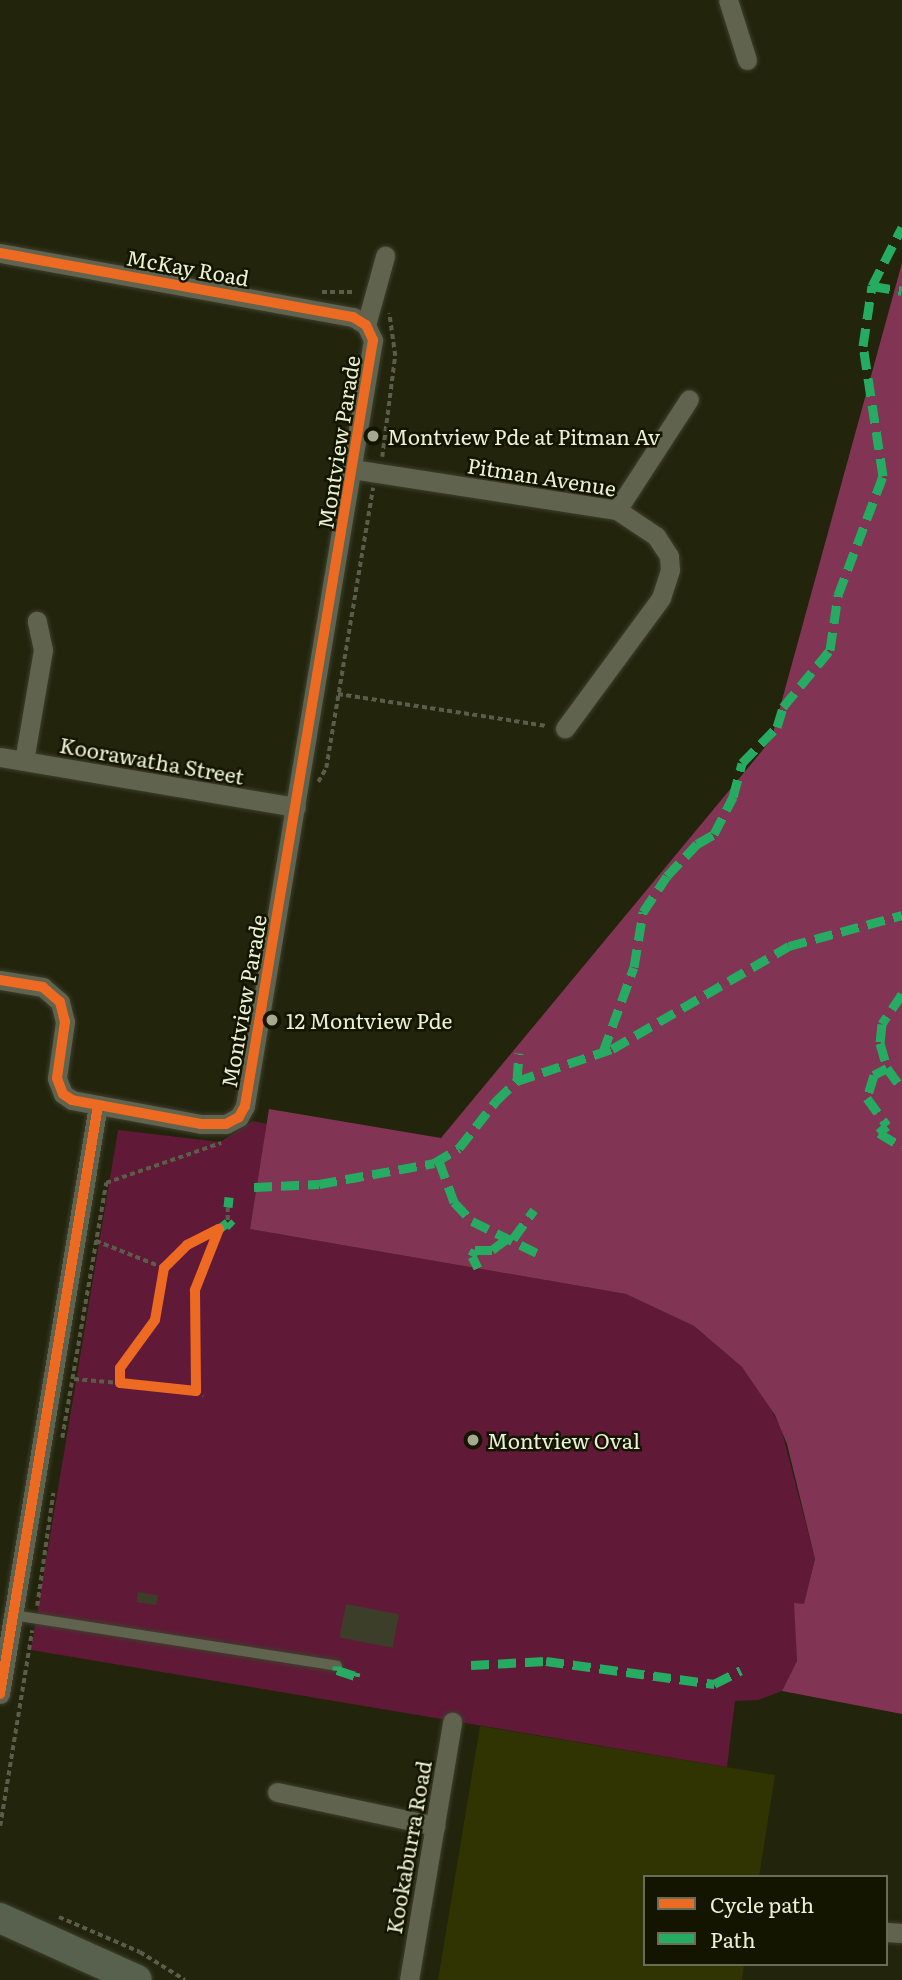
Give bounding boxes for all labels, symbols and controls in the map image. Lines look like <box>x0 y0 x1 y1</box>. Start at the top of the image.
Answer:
street label: McKay Road <box>125 244 251 290</box>
street label: Montview Parade <box>312 354 364 530</box>
place label: Montview Pde at Pitman Av <box>387 423 660 449</box>
marker: Montview Pde at Pitman Av <box>365 428 381 444</box>
street label: Pitman Avenue <box>466 452 618 500</box>
street label: Koorawatha Street <box>58 731 246 789</box>
street label: Montview Parade <box>215 913 271 1089</box>
place label: 12 Montview Pde <box>286 1007 452 1033</box>
marker: 12 Montview Pde <box>264 1012 280 1028</box>
place label: Montview Oval <box>487 1427 640 1453</box>
marker: Montview Oval <box>465 1432 481 1448</box>
street label: Kookaburra Road <box>380 1758 436 1936</box>
legend <box>643 1875 888 1966</box>
text: Cycle path <box>710 1888 814 1919</box>
text: Path <box>710 1923 756 1954</box>

